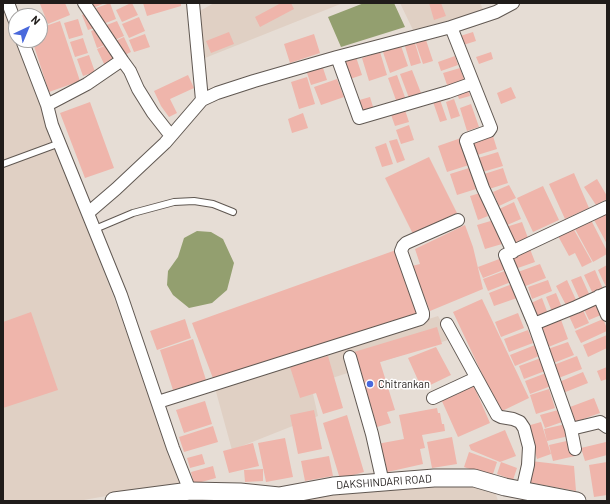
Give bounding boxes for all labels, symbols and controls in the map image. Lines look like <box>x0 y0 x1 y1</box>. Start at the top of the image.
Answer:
north arrow <box>8 8 48 48</box>
text: N <box>29 13 43 27</box>
place label: Chitrankan <box>378 377 430 391</box>
marker: Chitrankan <box>365 379 375 389</box>
street label: DAKSHINDARI ROAD <box>336 472 432 492</box>

